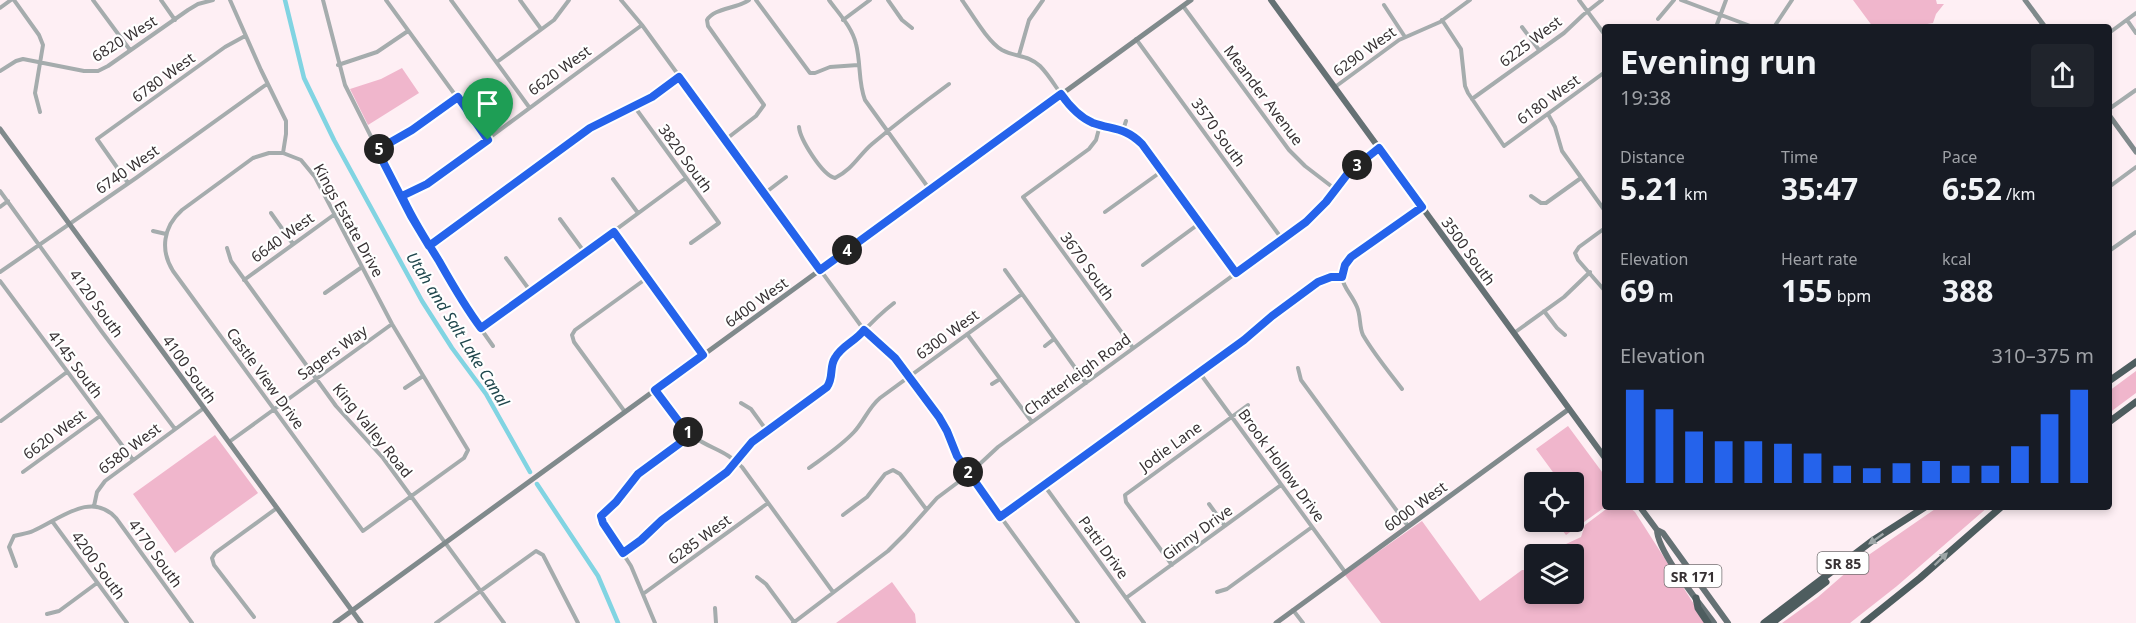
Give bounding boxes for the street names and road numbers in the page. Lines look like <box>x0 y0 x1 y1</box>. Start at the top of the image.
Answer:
street label: 6820 West <box>88 10 161 66</box>
street label: 6225 West <box>1495 11 1566 71</box>
street label: 6290 West <box>1329 21 1400 81</box>
street label: 6620 West <box>524 40 595 100</box>
street label: Meander Avenue <box>1220 41 1308 149</box>
street label: 6780 West <box>128 47 199 107</box>
street label: 6180 West <box>1513 69 1584 129</box>
street label: 3570 South <box>1188 94 1250 170</box>
street label: 3820 South <box>655 120 717 196</box>
street label: 6740 West <box>91 140 163 198</box>
street label: Kings Estate Drive <box>309 160 389 280</box>
street label: 6640 West <box>247 207 318 267</box>
street label: 3500 South <box>1438 213 1500 289</box>
street label: 3670 South <box>1057 228 1119 304</box>
street label: 4120 South <box>66 265 128 341</box>
street label: 6400 West <box>721 272 792 332</box>
street label: 6300 West <box>912 304 983 364</box>
street label: Sagers Way <box>293 320 371 384</box>
street label: Castle View Drive <box>222 323 310 433</box>
street label: 4145 South <box>44 326 108 402</box>
street label: Chatterleigh Road <box>1020 328 1134 420</box>
street label: 4100 South <box>159 331 221 407</box>
street label: King Valley Road <box>329 379 417 481</box>
street label: 6620 West <box>19 404 90 464</box>
street label: Brook Hollow Drive <box>1234 404 1330 526</box>
street label: Jodie Lane <box>1133 417 1205 477</box>
street label: 6580 West <box>94 418 165 478</box>
street label: 6000 West <box>1380 476 1451 536</box>
street label: Ginny Drive <box>1158 500 1236 564</box>
street label: 6285 West <box>664 509 735 569</box>
street label: Patti Drive <box>1074 512 1134 582</box>
street label: 4170 South <box>125 515 187 591</box>
street label: 4200 South <box>68 527 130 603</box>
road number: SR 85 <box>1818 552 1868 574</box>
road number: SR 171 <box>1664 565 1722 587</box>

